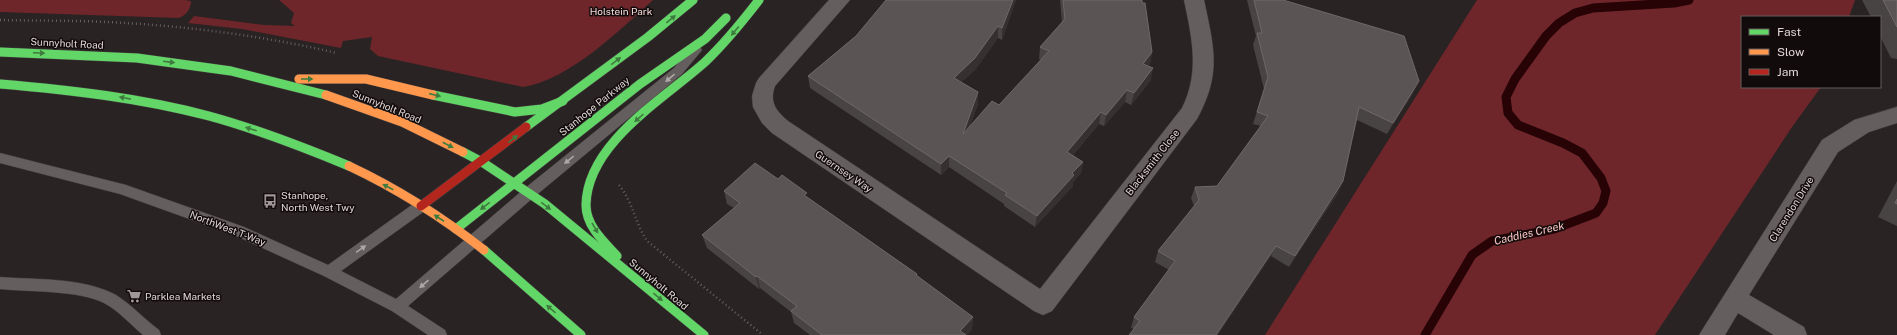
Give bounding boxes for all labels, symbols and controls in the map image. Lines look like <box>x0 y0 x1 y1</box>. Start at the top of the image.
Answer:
park label: Holstein Park <box>590 5 653 17</box>
one-way arrow <box>665 14 676 23</box>
legend <box>1741 16 1881 88</box>
one-way arrow <box>730 25 739 36</box>
text: Fast <box>1777 25 1802 39</box>
street label: Sunnyholt Road <box>30 35 104 51</box>
text: Slow <box>1777 45 1805 59</box>
one-way arrow <box>33 50 46 56</box>
one-way arrow <box>611 56 622 65</box>
one-way arrow <box>163 59 175 65</box>
text: Jam <box>1777 65 1799 79</box>
street label: Stanhope Parkway <box>556 74 632 138</box>
one-way arrow <box>664 74 675 83</box>
one-way arrow <box>301 76 314 82</box>
street label: Sunnyholt Road <box>351 87 423 125</box>
one-way arrow <box>428 93 441 99</box>
one-way arrow <box>119 94 131 100</box>
one-way arrow <box>634 114 644 123</box>
one-way arrow <box>245 126 257 132</box>
street label: Blacksmith Close <box>1123 126 1182 197</box>
one-way arrow <box>507 135 518 143</box>
one-way arrow <box>442 142 454 148</box>
street label: Guernsey Way <box>813 147 875 195</box>
one-way arrow <box>563 156 574 165</box>
street label: Clarendon Drive <box>1766 174 1816 244</box>
one-way arrow <box>382 183 393 190</box>
place label: Stanhope, North West Twy <box>281 189 355 213</box>
bus stop icon: Stanhope, North West Twy <box>262 193 278 209</box>
one-way arrow <box>480 202 491 211</box>
one-way arrow <box>541 202 552 210</box>
street label: NorthWest T-Way <box>188 208 268 248</box>
one-way arrow <box>433 214 445 221</box>
water label: Caddies Creek <box>1493 219 1565 247</box>
one-way arrow <box>591 222 598 234</box>
one-way arrow <box>356 245 366 253</box>
street label: Sunnyholt Road <box>627 256 691 312</box>
one-way arrow <box>419 279 429 288</box>
supermarket icon: Parklea Markets <box>126 288 142 304</box>
place label: Parklea Markets <box>145 290 221 302</box>
one-way arrow <box>653 292 663 301</box>
one-way arrow <box>546 305 557 314</box>

